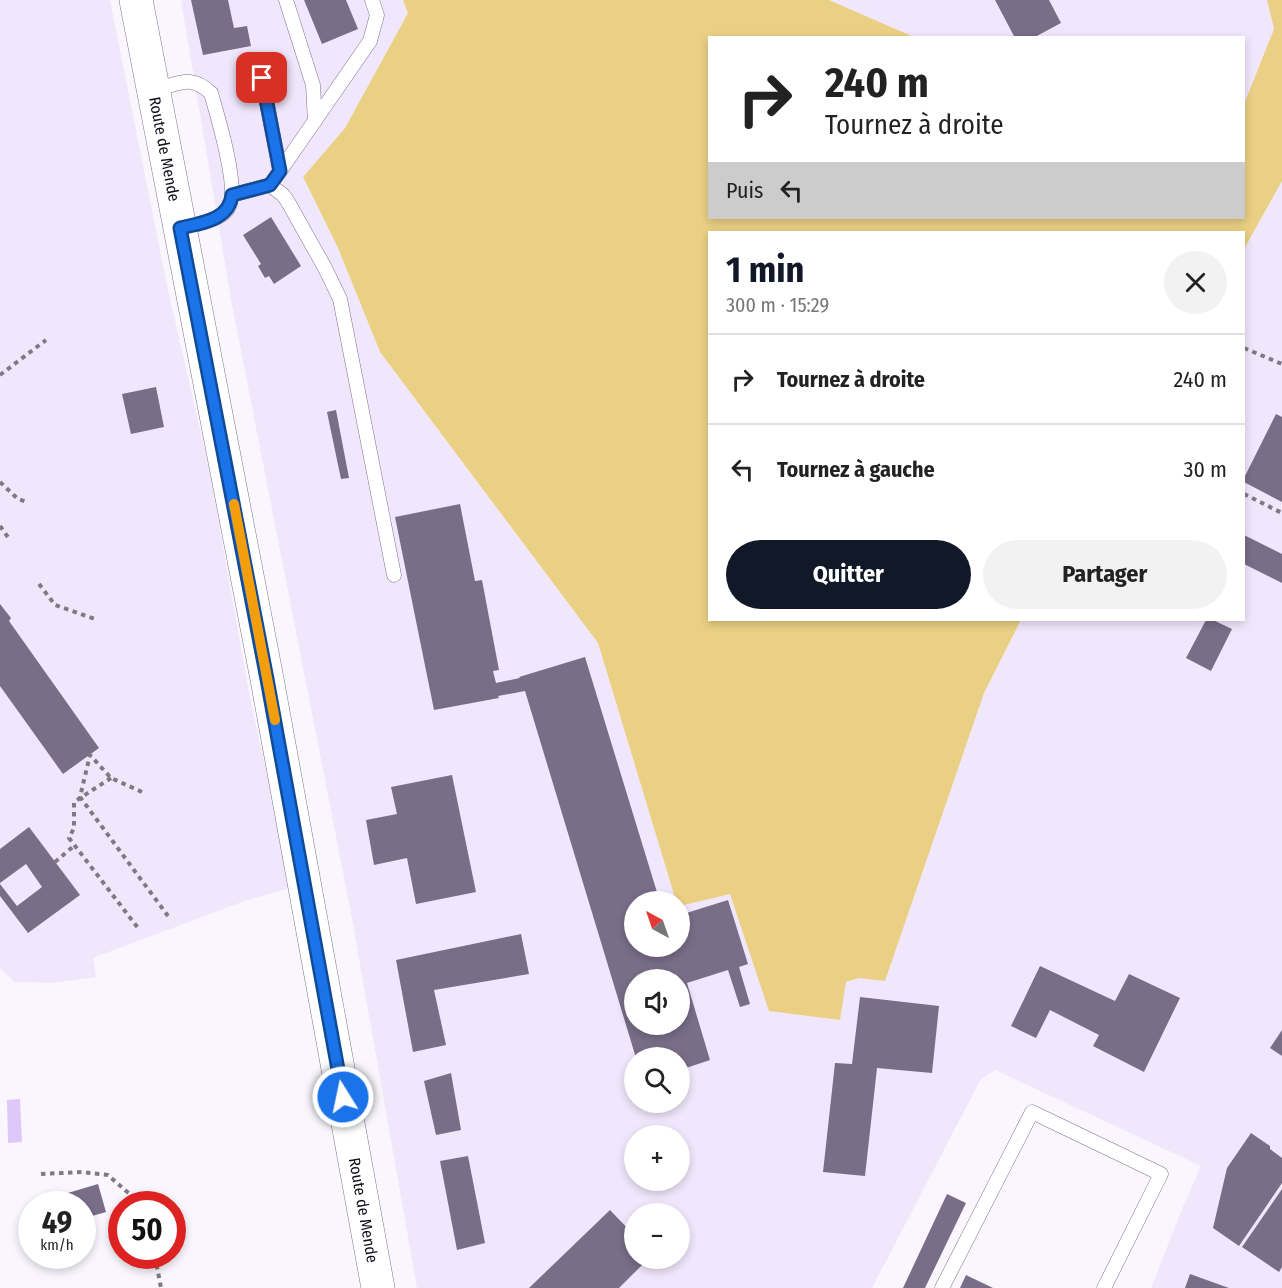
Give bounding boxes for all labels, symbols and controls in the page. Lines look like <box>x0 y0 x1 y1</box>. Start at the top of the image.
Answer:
pin <box>236 52 287 103</box>
text: 240 m <box>825 58 929 108</box>
icon: right <box>726 60 804 138</box>
icon: arrive <box>245 61 278 94</box>
street label: Route de Mende <box>145 95 184 203</box>
text: Tournez à droite <box>825 109 1004 141</box>
icon: left <box>775 174 808 207</box>
text: Puis <box>726 177 763 204</box>
text: 1 min <box>726 248 804 292</box>
button: close <box>1164 251 1227 314</box>
text: 300 m · 15:29 <box>726 293 829 317</box>
icon: right <box>726 363 759 396</box>
text: Tournez à droite <box>777 366 925 393</box>
text: 240 m <box>1174 366 1227 393</box>
icon: left <box>726 453 759 486</box>
text: Tournez à gauche <box>777 456 935 483</box>
text: 30 m <box>1184 456 1227 483</box>
button: Quitter <box>726 540 971 609</box>
button: Partager <box>983 540 1227 609</box>
north arrow <box>624 891 690 957</box>
map controls <box>624 891 690 1269</box>
button: sound <box>624 969 690 1035</box>
button: search <box>624 1047 690 1113</box>
position arrow <box>311 1065 375 1129</box>
button: + <box>624 1125 690 1191</box>
street label: Route de Mende <box>345 1156 382 1264</box>
speed limit sign: 50 <box>108 1191 186 1269</box>
button: − <box>624 1203 690 1269</box>
text: 49 <box>42 1205 72 1241</box>
text: km/h <box>40 1236 74 1254</box>

